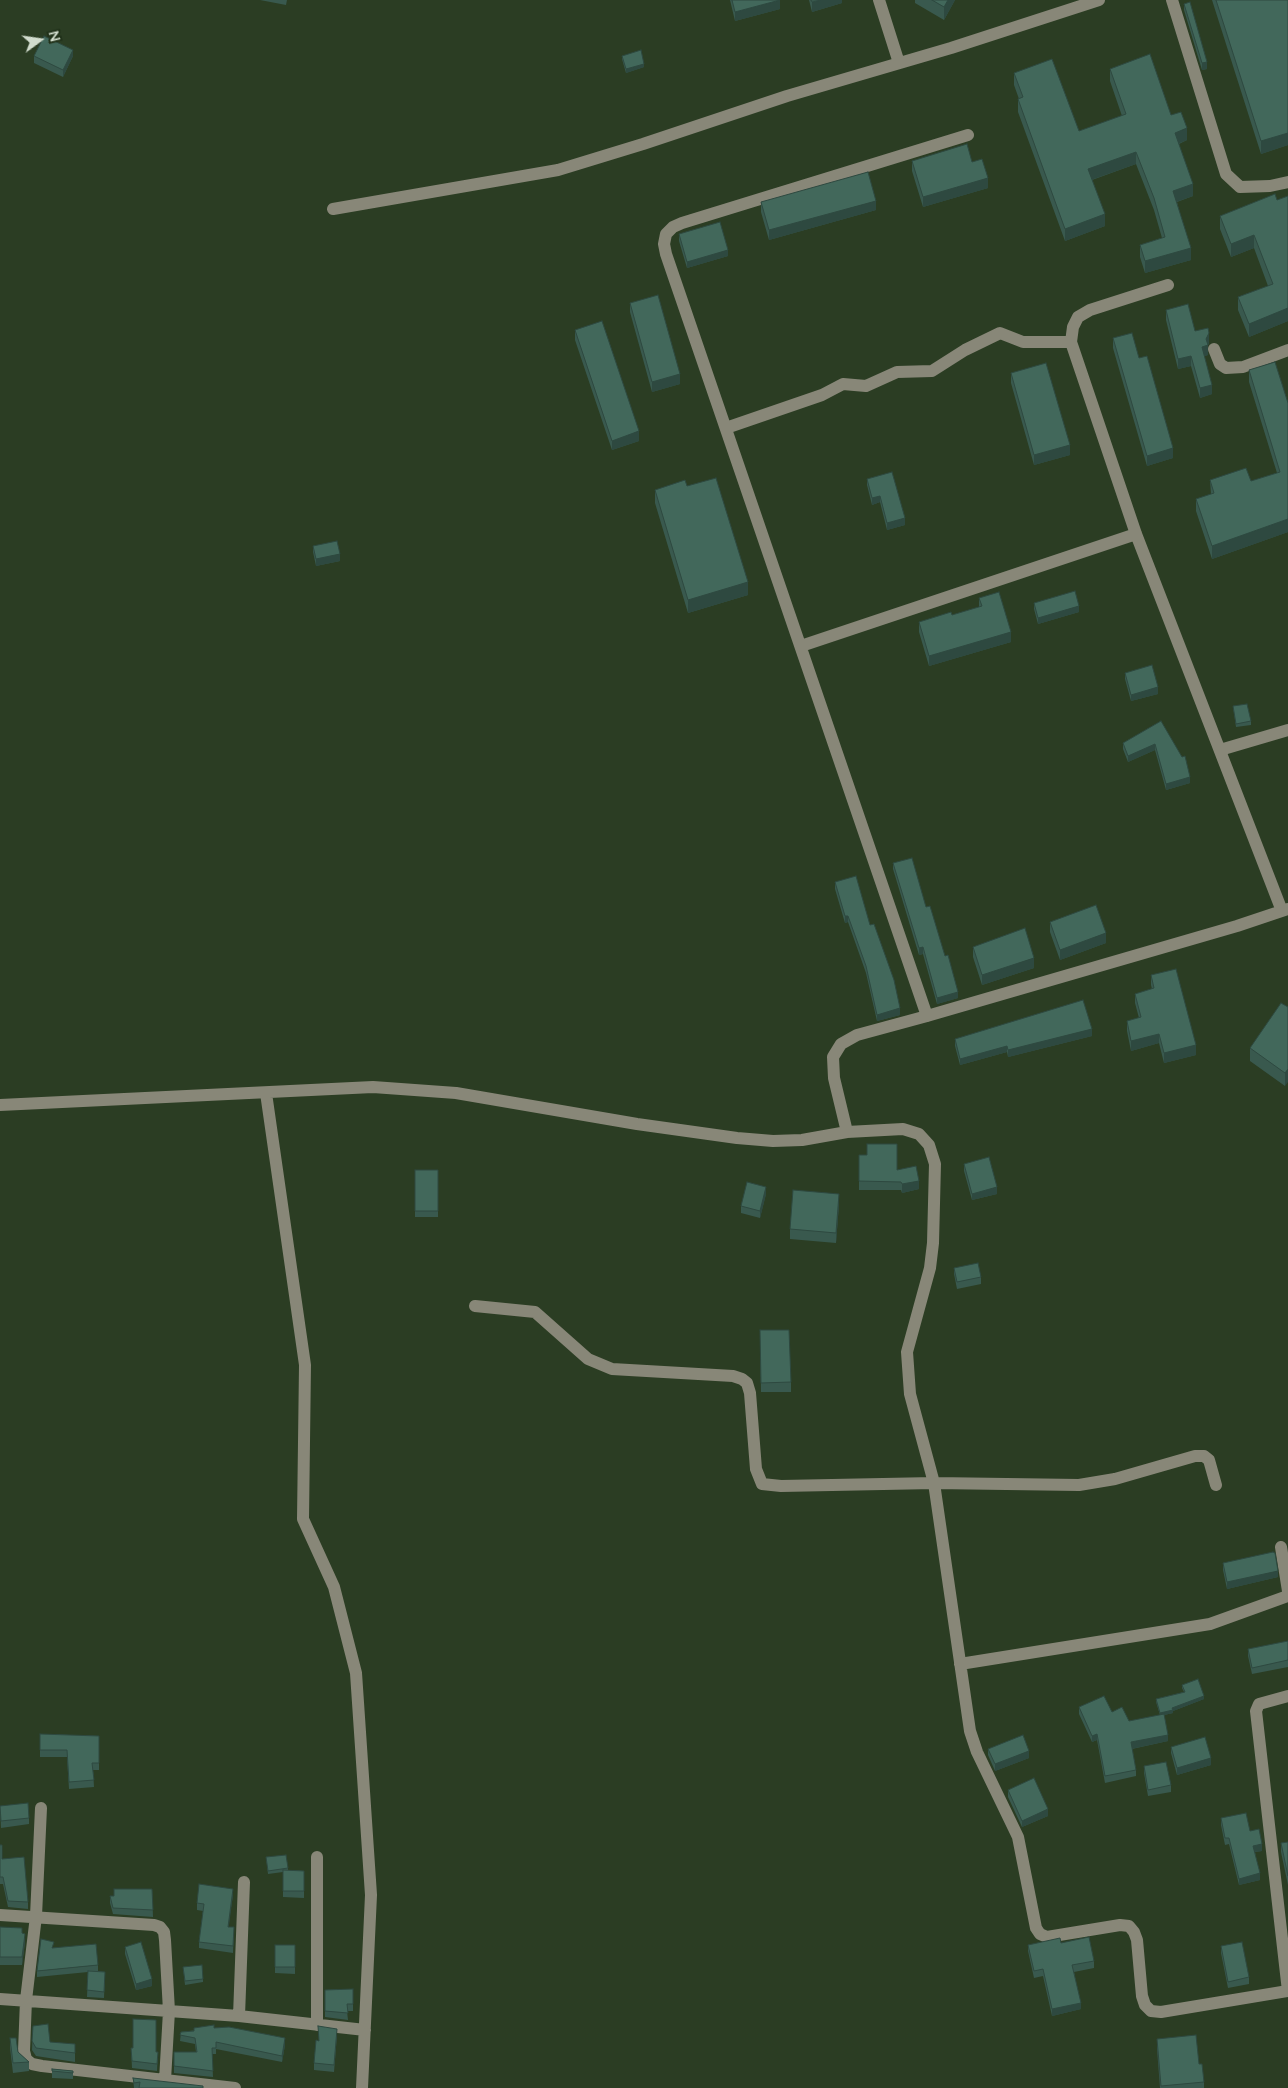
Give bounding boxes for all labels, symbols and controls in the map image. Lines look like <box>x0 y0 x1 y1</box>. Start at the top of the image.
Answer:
north arrow <box>15 15 65 65</box>
text: N <box>45 29 65 44</box>

